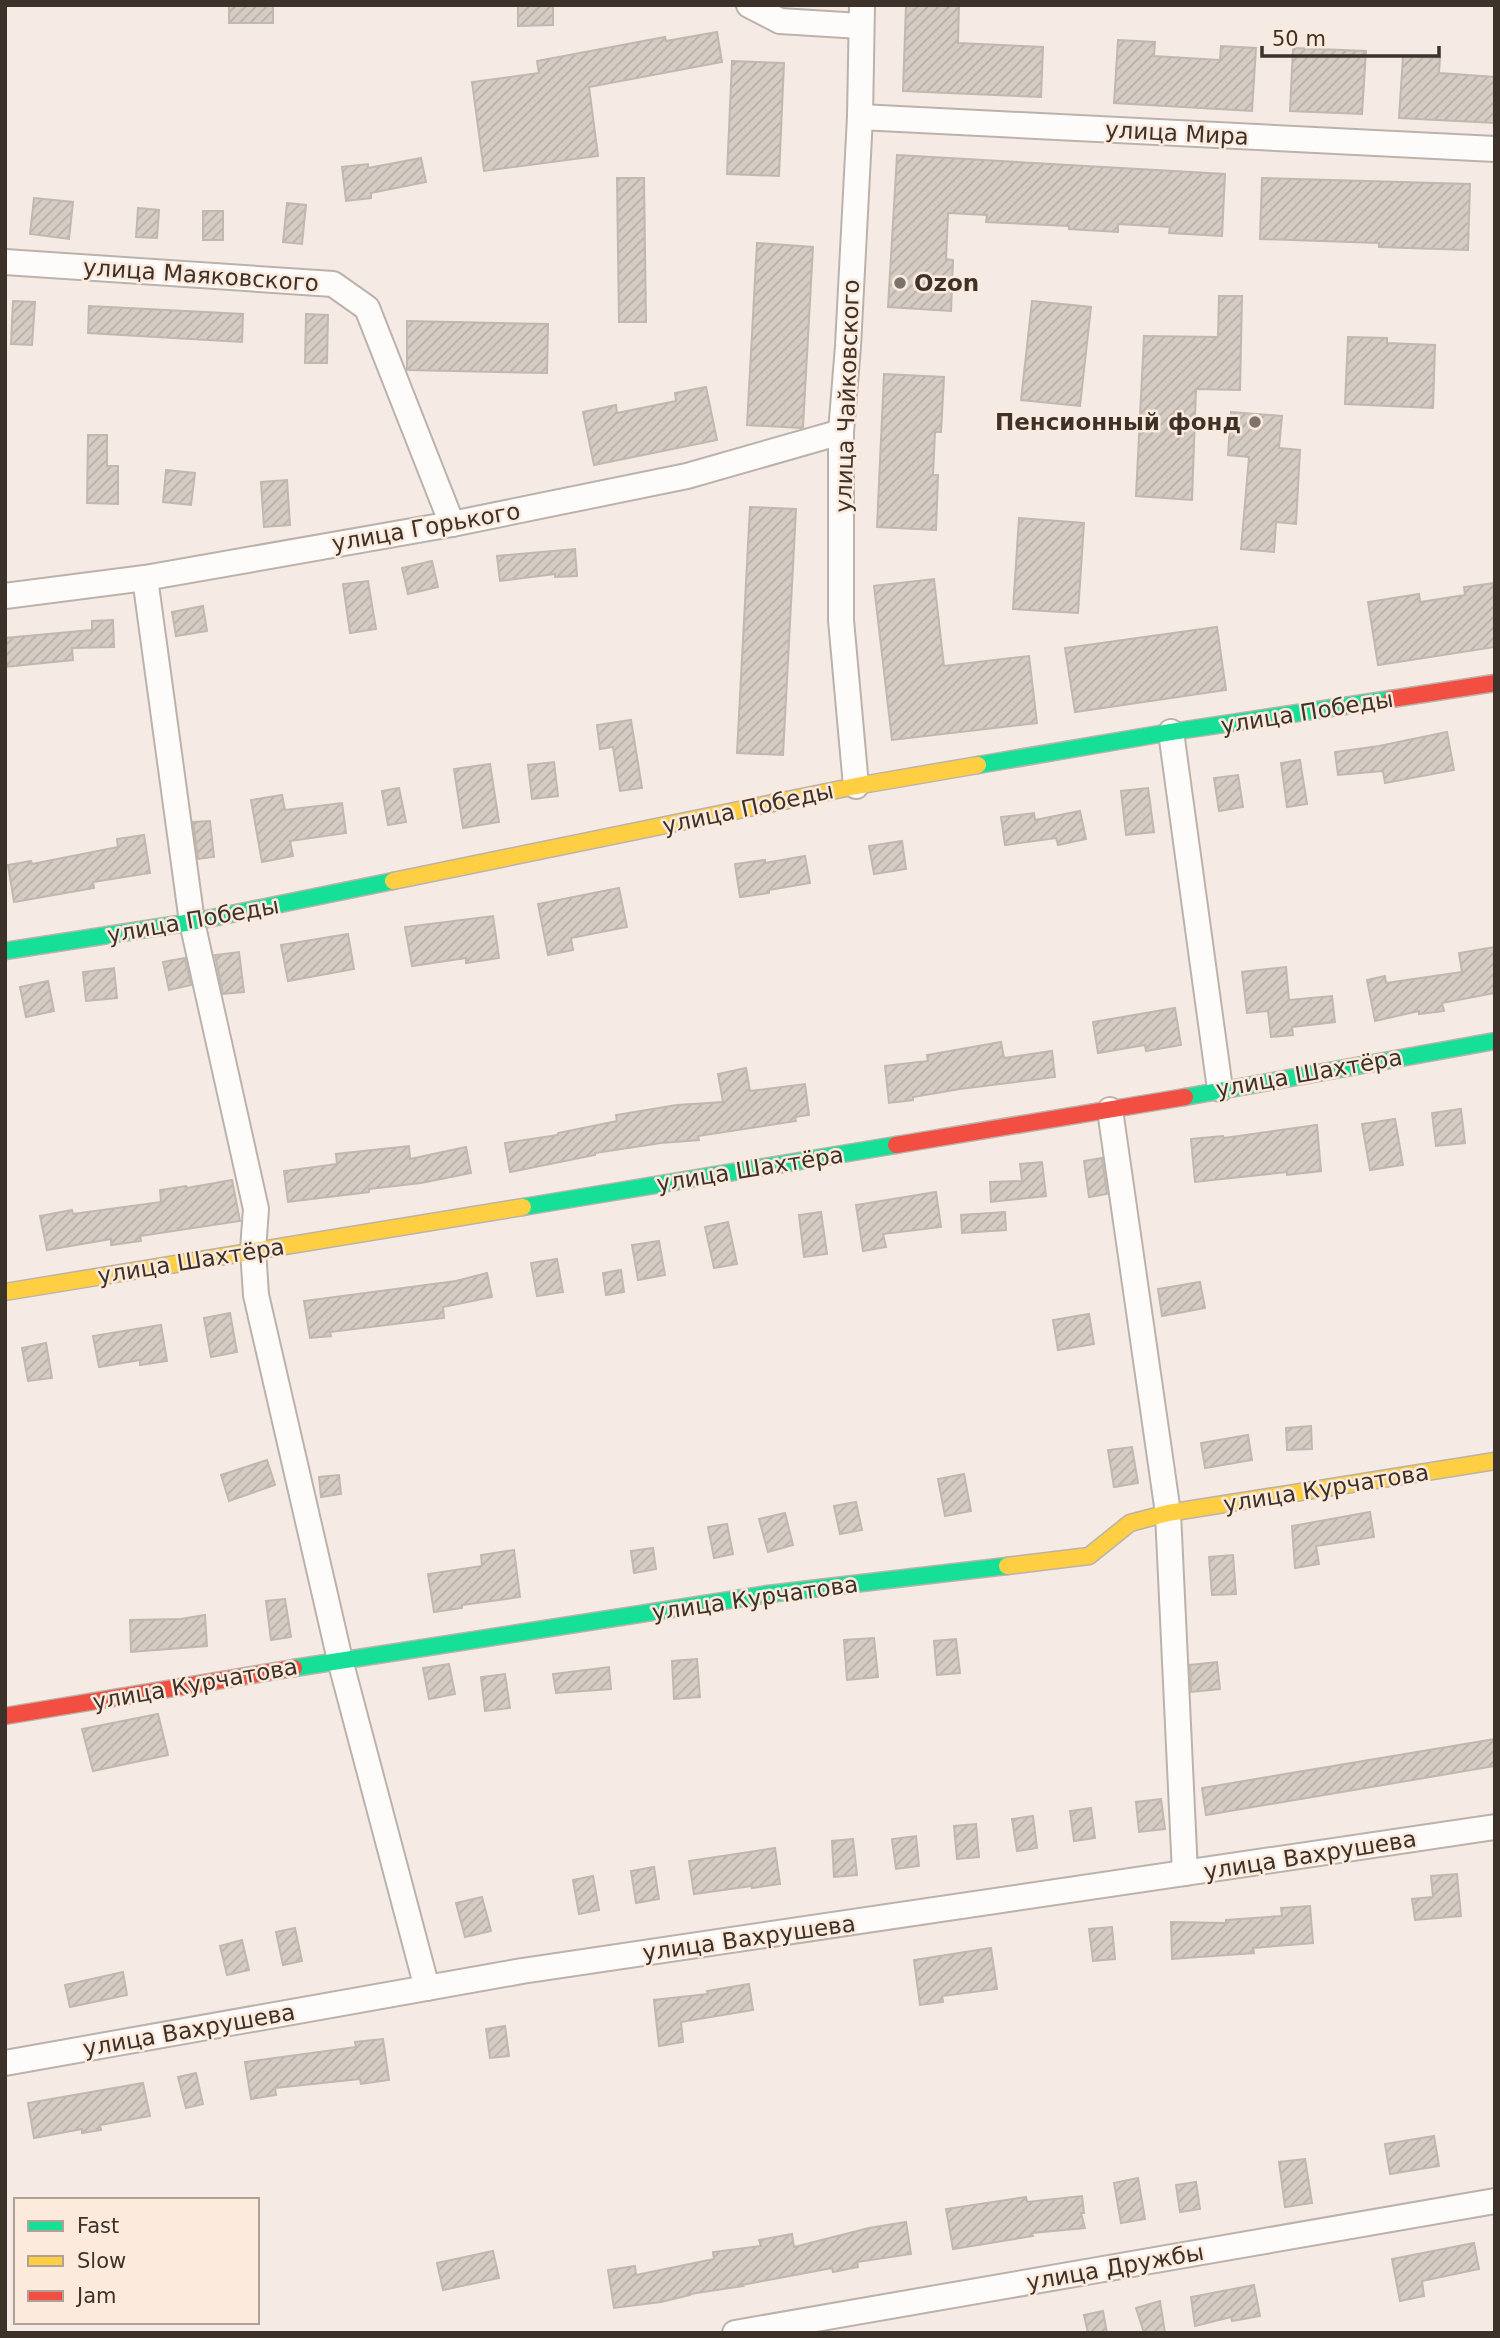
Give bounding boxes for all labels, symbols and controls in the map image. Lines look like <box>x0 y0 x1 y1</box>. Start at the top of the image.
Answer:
scale bar <box>1262 14 1439 58</box>
text: 50 m <box>1272 27 1326 51</box>
street label: улица Мира <box>1105 116 1249 150</box>
street label: улица Маяковского <box>82 254 320 296</box>
place label: Ozon <box>914 270 979 296</box>
marker: Ozon <box>892 275 908 291</box>
street label: улица Чайковского <box>830 279 864 513</box>
place label: Пенсионный фонд <box>995 409 1241 435</box>
marker: Пенсионный фонд <box>1247 414 1263 430</box>
street label: улица Горького <box>330 498 522 556</box>
street label: улица Победы <box>1219 686 1395 738</box>
street label: улица Победы <box>660 777 836 839</box>
street label: улица Победы <box>105 892 281 948</box>
street label: улица Шахтёра <box>1214 1044 1404 1102</box>
street label: улица Шахтёра <box>655 1141 845 1197</box>
street label: улица Шахтёра <box>96 1233 286 1289</box>
street label: улица Курчатова <box>1221 1459 1431 1517</box>
street label: улица Курчатова <box>650 1571 860 1625</box>
street label: улица Курчатова <box>90 1653 300 1715</box>
street label: улица Вахрушева <box>1202 1825 1418 1885</box>
street label: улица Вахрушева <box>641 1910 857 1966</box>
street label: улица Вахрушева <box>81 1999 297 2061</box>
legend <box>14 2198 259 2324</box>
text: Fast <box>77 2214 119 2238</box>
street label: улица Дружбы <box>1024 2239 1206 2295</box>
text: Slow <box>77 2249 126 2273</box>
text: Jam <box>75 2284 117 2308</box>

